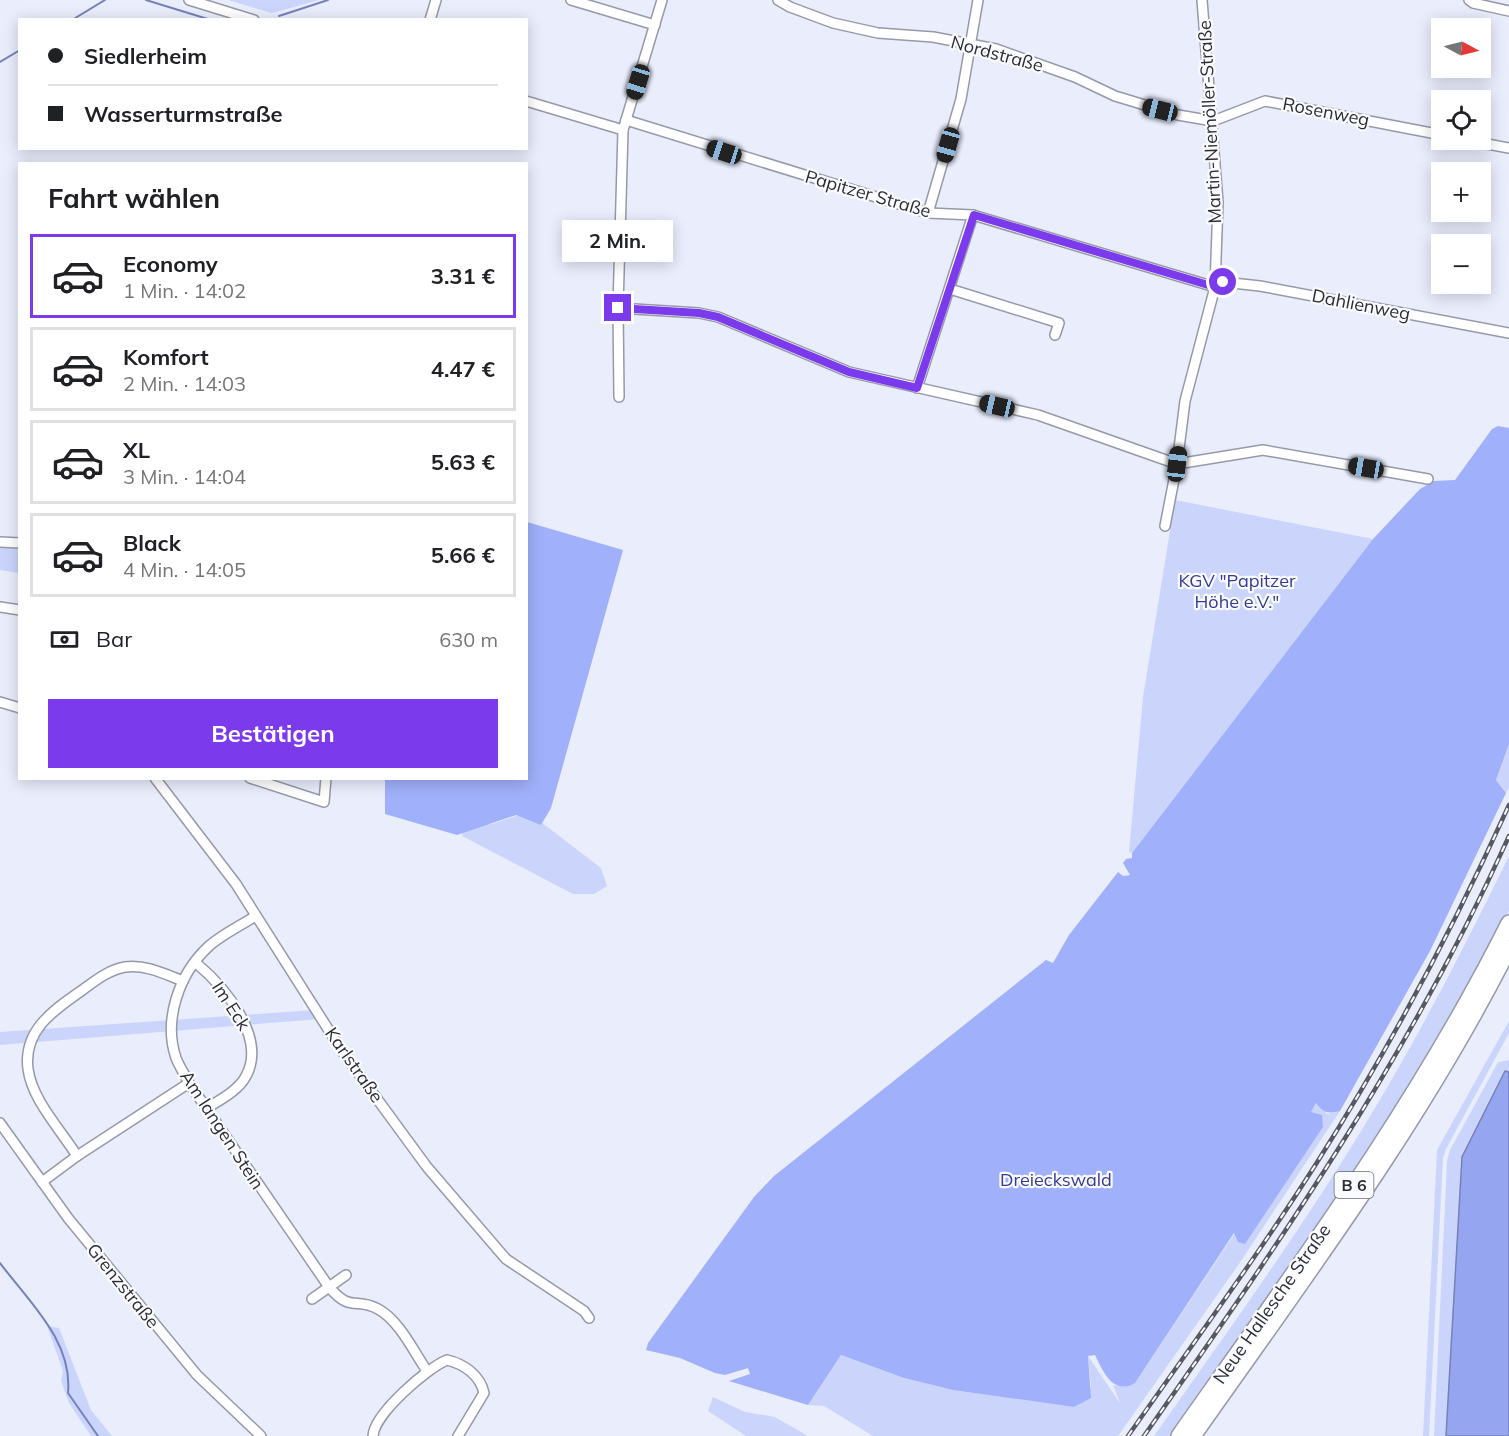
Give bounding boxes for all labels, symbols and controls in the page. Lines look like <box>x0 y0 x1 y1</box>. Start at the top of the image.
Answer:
north arrow <box>1431 18 1491 78</box>
map controls <box>1431 18 1491 294</box>
street label: Martin-Niemöller-Straße <box>1193 20 1226 224</box>
street label: Nordstraße <box>948 30 1046 77</box>
text: Siedlerheim <box>84 42 207 70</box>
car <box>624 62 652 102</box>
button: locate <box>1431 90 1491 150</box>
street label: Rosenweg <box>1281 92 1371 131</box>
car <box>1140 97 1180 123</box>
text: Wasserturmstraße <box>84 100 283 128</box>
car <box>934 125 962 165</box>
car <box>704 138 744 166</box>
button: + <box>1431 162 1491 222</box>
street label: Papitzer Straße <box>803 165 934 222</box>
text: Fahrt wählen <box>48 181 220 215</box>
callout: 2 Min. <box>562 221 674 263</box>
text: 2 Min. <box>589 228 646 253</box>
button: − <box>1431 234 1491 294</box>
icon: car <box>51 249 105 303</box>
text: Economy <box>123 250 218 278</box>
text: 3.31 € <box>431 262 495 290</box>
route start <box>1209 268 1236 295</box>
text: 1 Min. · 14:02 <box>123 278 246 303</box>
street label: Dahlienweg <box>1310 284 1412 325</box>
route end <box>604 294 631 321</box>
icon: car <box>51 342 105 396</box>
text: Komfort <box>123 343 209 371</box>
text: 4.47 € <box>431 355 495 383</box>
text: 2 Min. · 14:03 <box>123 371 246 396</box>
car <box>977 393 1017 419</box>
icon: car <box>51 435 105 489</box>
text: XL <box>123 436 150 464</box>
car <box>1166 445 1188 483</box>
text: 5.63 € <box>431 448 495 476</box>
car <box>1347 456 1385 480</box>
text: 3 Min. · 14:04 <box>123 464 246 489</box>
icon: car <box>51 528 105 582</box>
text: Black <box>123 529 181 557</box>
text: 5.66 € <box>431 541 495 569</box>
text: 4 Min. · 14:05 <box>123 557 246 582</box>
park label: KGV "Papitzer Höhe e.V." <box>1178 569 1296 613</box>
icon: cash <box>48 623 81 656</box>
text: Bar <box>96 625 132 653</box>
text: 630 m <box>439 627 498 652</box>
button: Bestätigen <box>48 699 498 768</box>
street label: Im Eck <box>207 977 256 1035</box>
street label: Karlstraße <box>320 1023 389 1107</box>
street label: Am langen Stein <box>175 1066 269 1194</box>
park label: Dreieckswald <box>1000 1168 1112 1191</box>
road number: B 6 <box>1334 1172 1374 1198</box>
street label: Neue Hallesche Straße <box>1208 1219 1335 1388</box>
street label: Grenzstraße <box>82 1239 165 1333</box>

